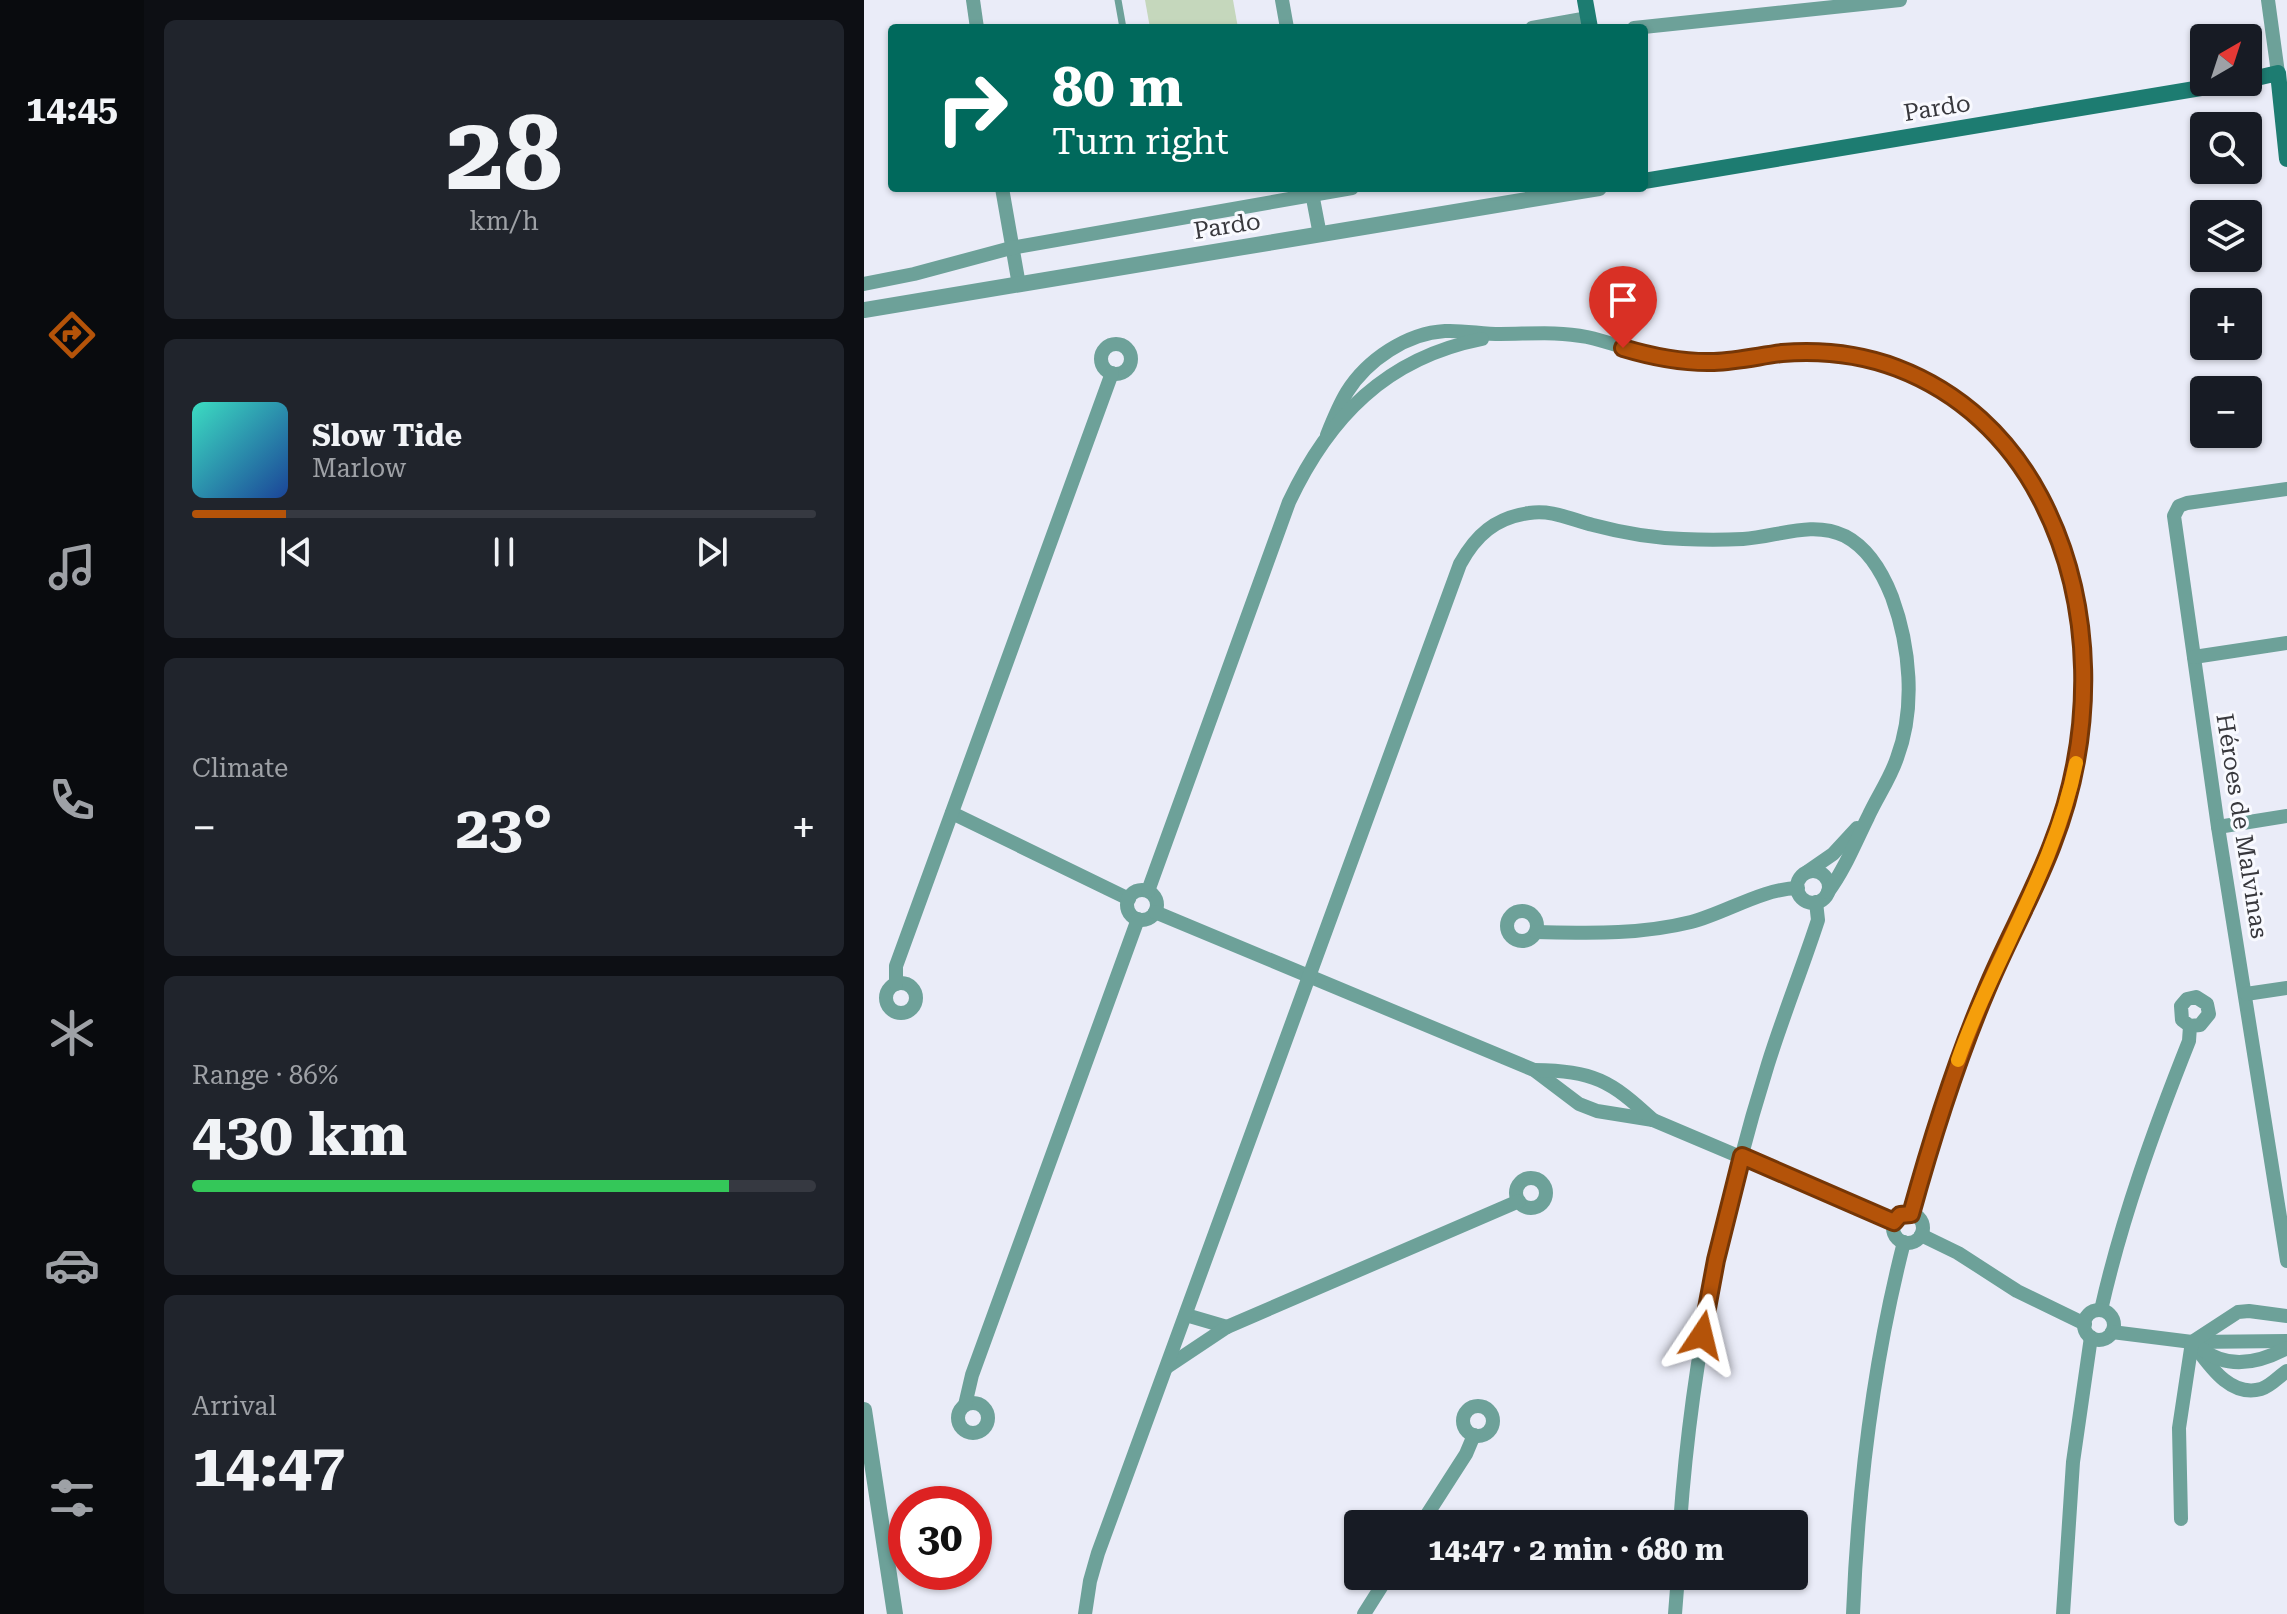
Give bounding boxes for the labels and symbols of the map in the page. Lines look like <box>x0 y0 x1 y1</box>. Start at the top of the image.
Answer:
north arrow <box>2190 24 2262 96</box>
street label: Pardo <box>1901 89 1973 127</box>
street label: Pardo <box>1191 207 1263 245</box>
pin <box>1589 266 1657 348</box>
street label: Héroes de Malvinas <box>2210 712 2274 940</box>
position arrow <box>1660 1293 1744 1377</box>
speed limit sign: 30 <box>888 1486 992 1590</box>

